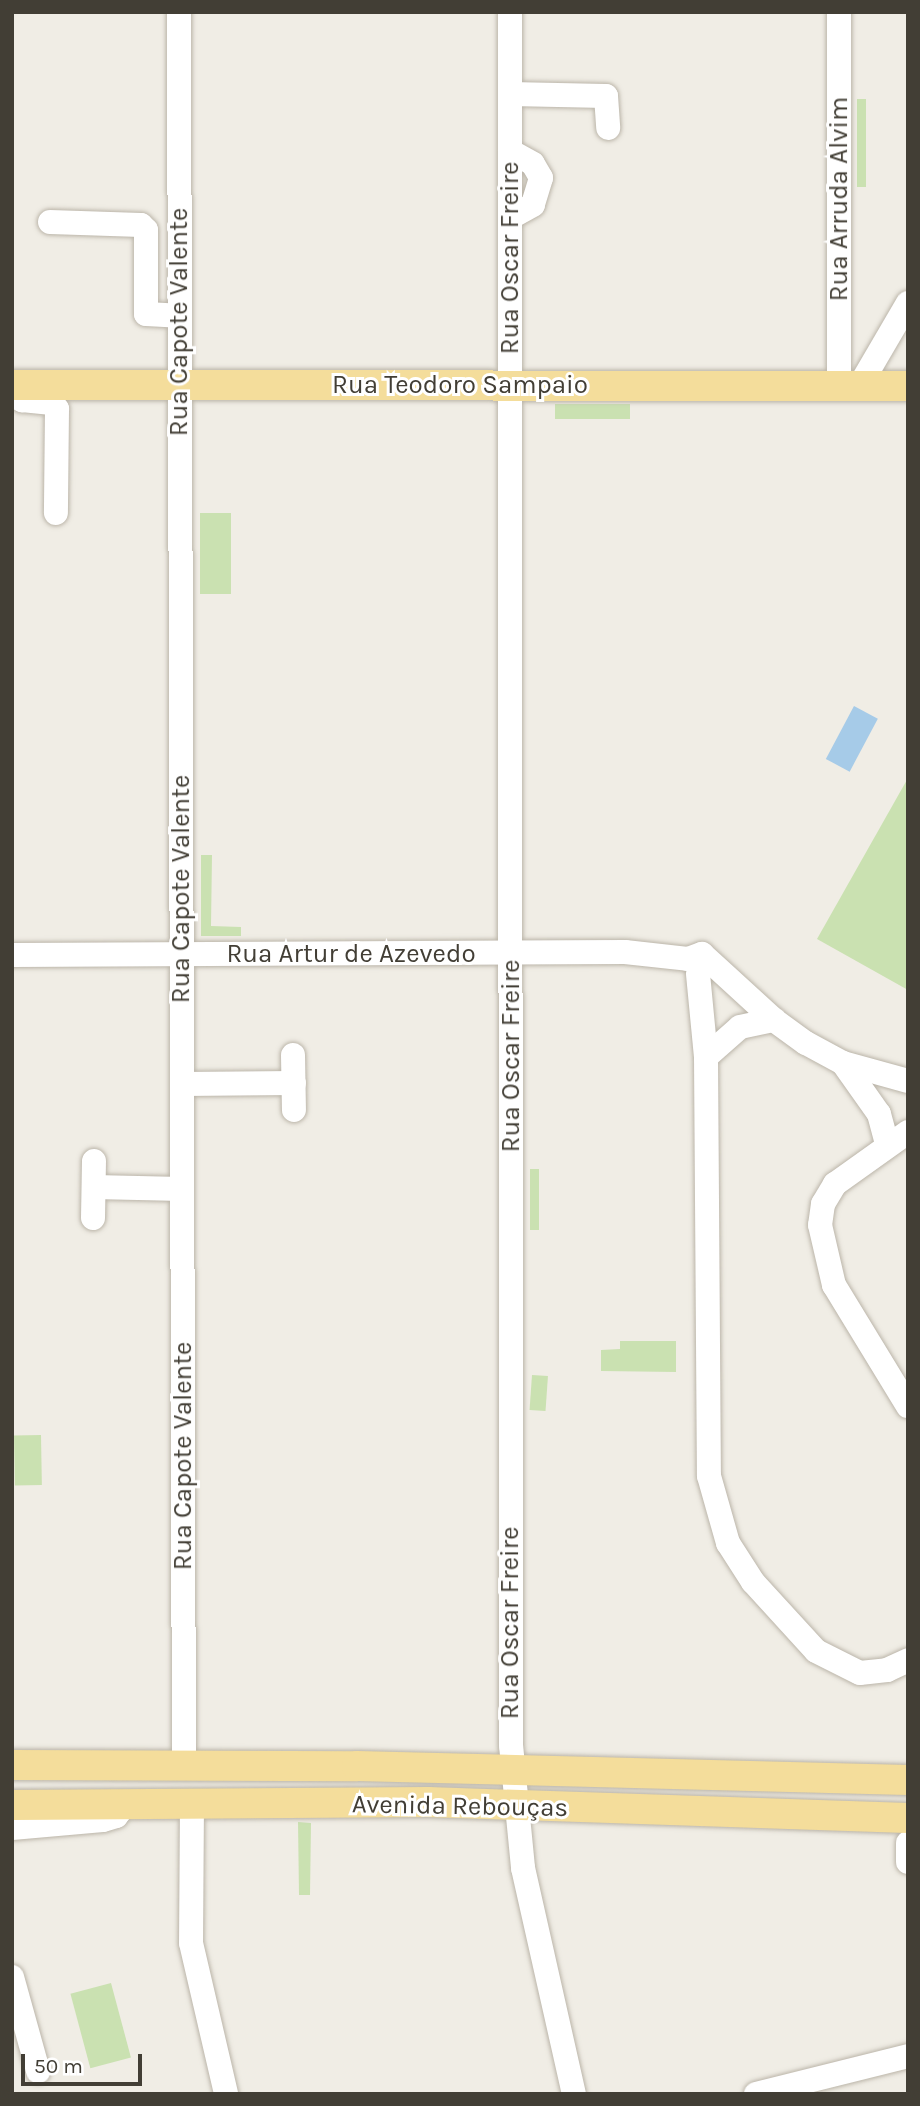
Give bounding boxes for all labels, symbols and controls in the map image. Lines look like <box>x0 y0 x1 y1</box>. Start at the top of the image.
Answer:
street label: Rua Arruda Alvim <box>823 97 855 301</box>
street label: Rua Oscar Freire <box>494 162 526 354</box>
street label: Rua Capote Valente <box>163 208 195 436</box>
street label: Rua Teodoro Sampaio <box>332 369 588 401</box>
street label: Rua Capote Valente <box>165 775 197 1003</box>
street label: Rua Artur de Azevedo <box>226 938 476 970</box>
street label: Rua Oscar Freire <box>495 960 527 1152</box>
street label: Rua Capote Valente <box>167 1342 199 1570</box>
street label: Rua Oscar Freire <box>494 1527 526 1719</box>
street label: Avenida Rebouças <box>352 1789 568 1823</box>
scale bar <box>24 2039 145 2084</box>
text: 50 m <box>34 2054 83 2078</box>

